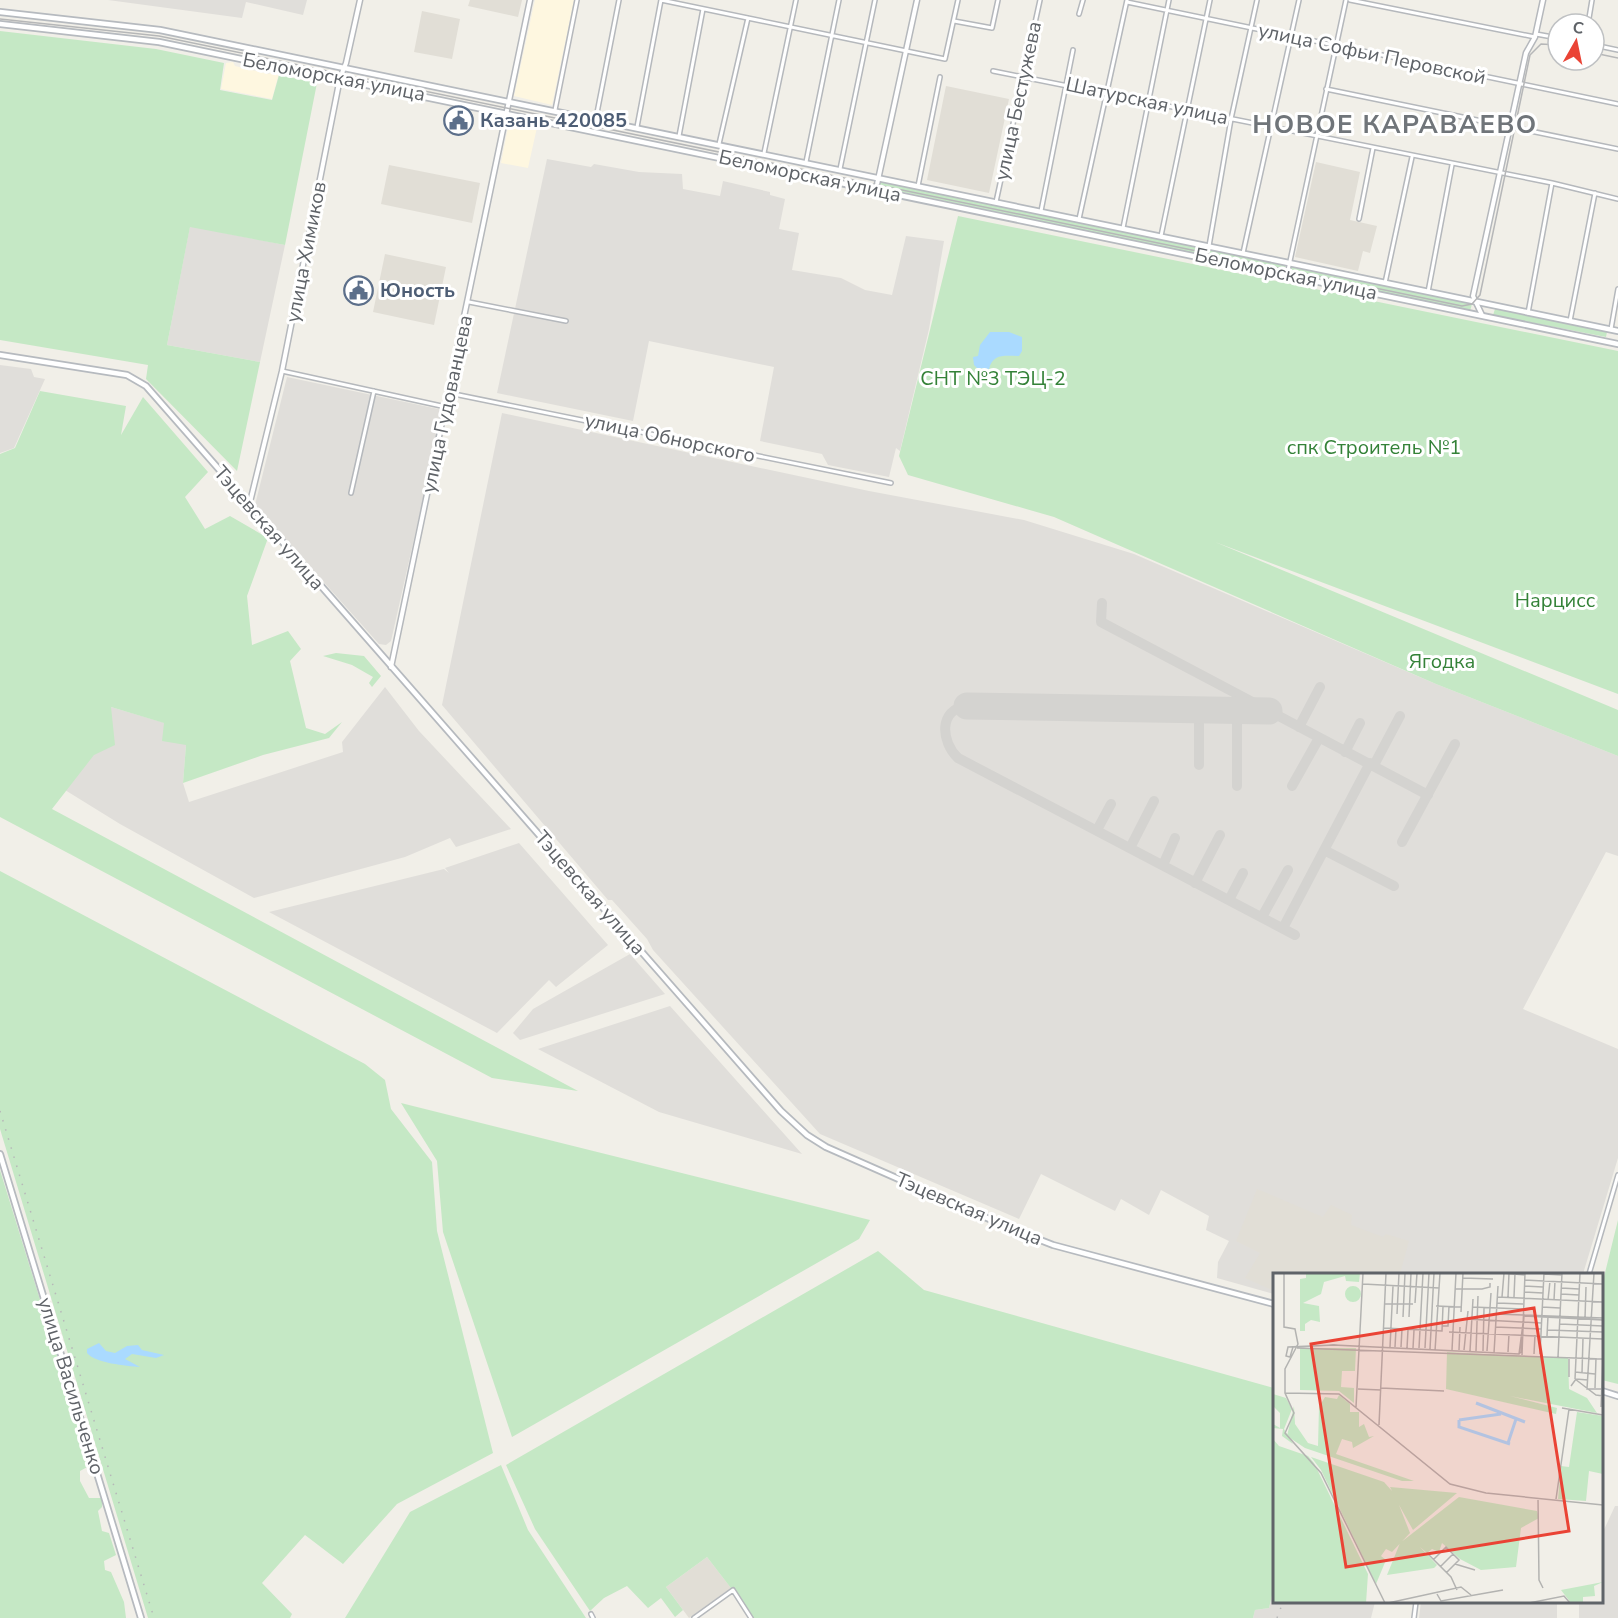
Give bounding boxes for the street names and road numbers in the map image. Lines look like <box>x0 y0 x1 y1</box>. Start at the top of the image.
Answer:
street label: улица Софьи Перовской <box>1256 17 1488 91</box>
street label: улица Бестужева <box>988 19 1048 183</box>
street label: Беломорская улица <box>240 46 428 108</box>
street label: Шатурская улица <box>1063 71 1231 131</box>
street label: Беломорская улица <box>716 143 904 209</box>
street label: улица Химиков <box>279 179 333 325</box>
street label: Беломорская улица <box>1192 241 1380 307</box>
street label: улица Гудованцева <box>415 313 479 495</box>
street label: улица Обнорского <box>582 407 758 469</box>
street label: Тэцевская улица <box>207 460 331 596</box>
street label: Тэцевская улица <box>528 825 652 961</box>
street label: Тэцевская улица <box>892 1166 1046 1252</box>
street label: улица Васильченко <box>31 1294 111 1478</box>

